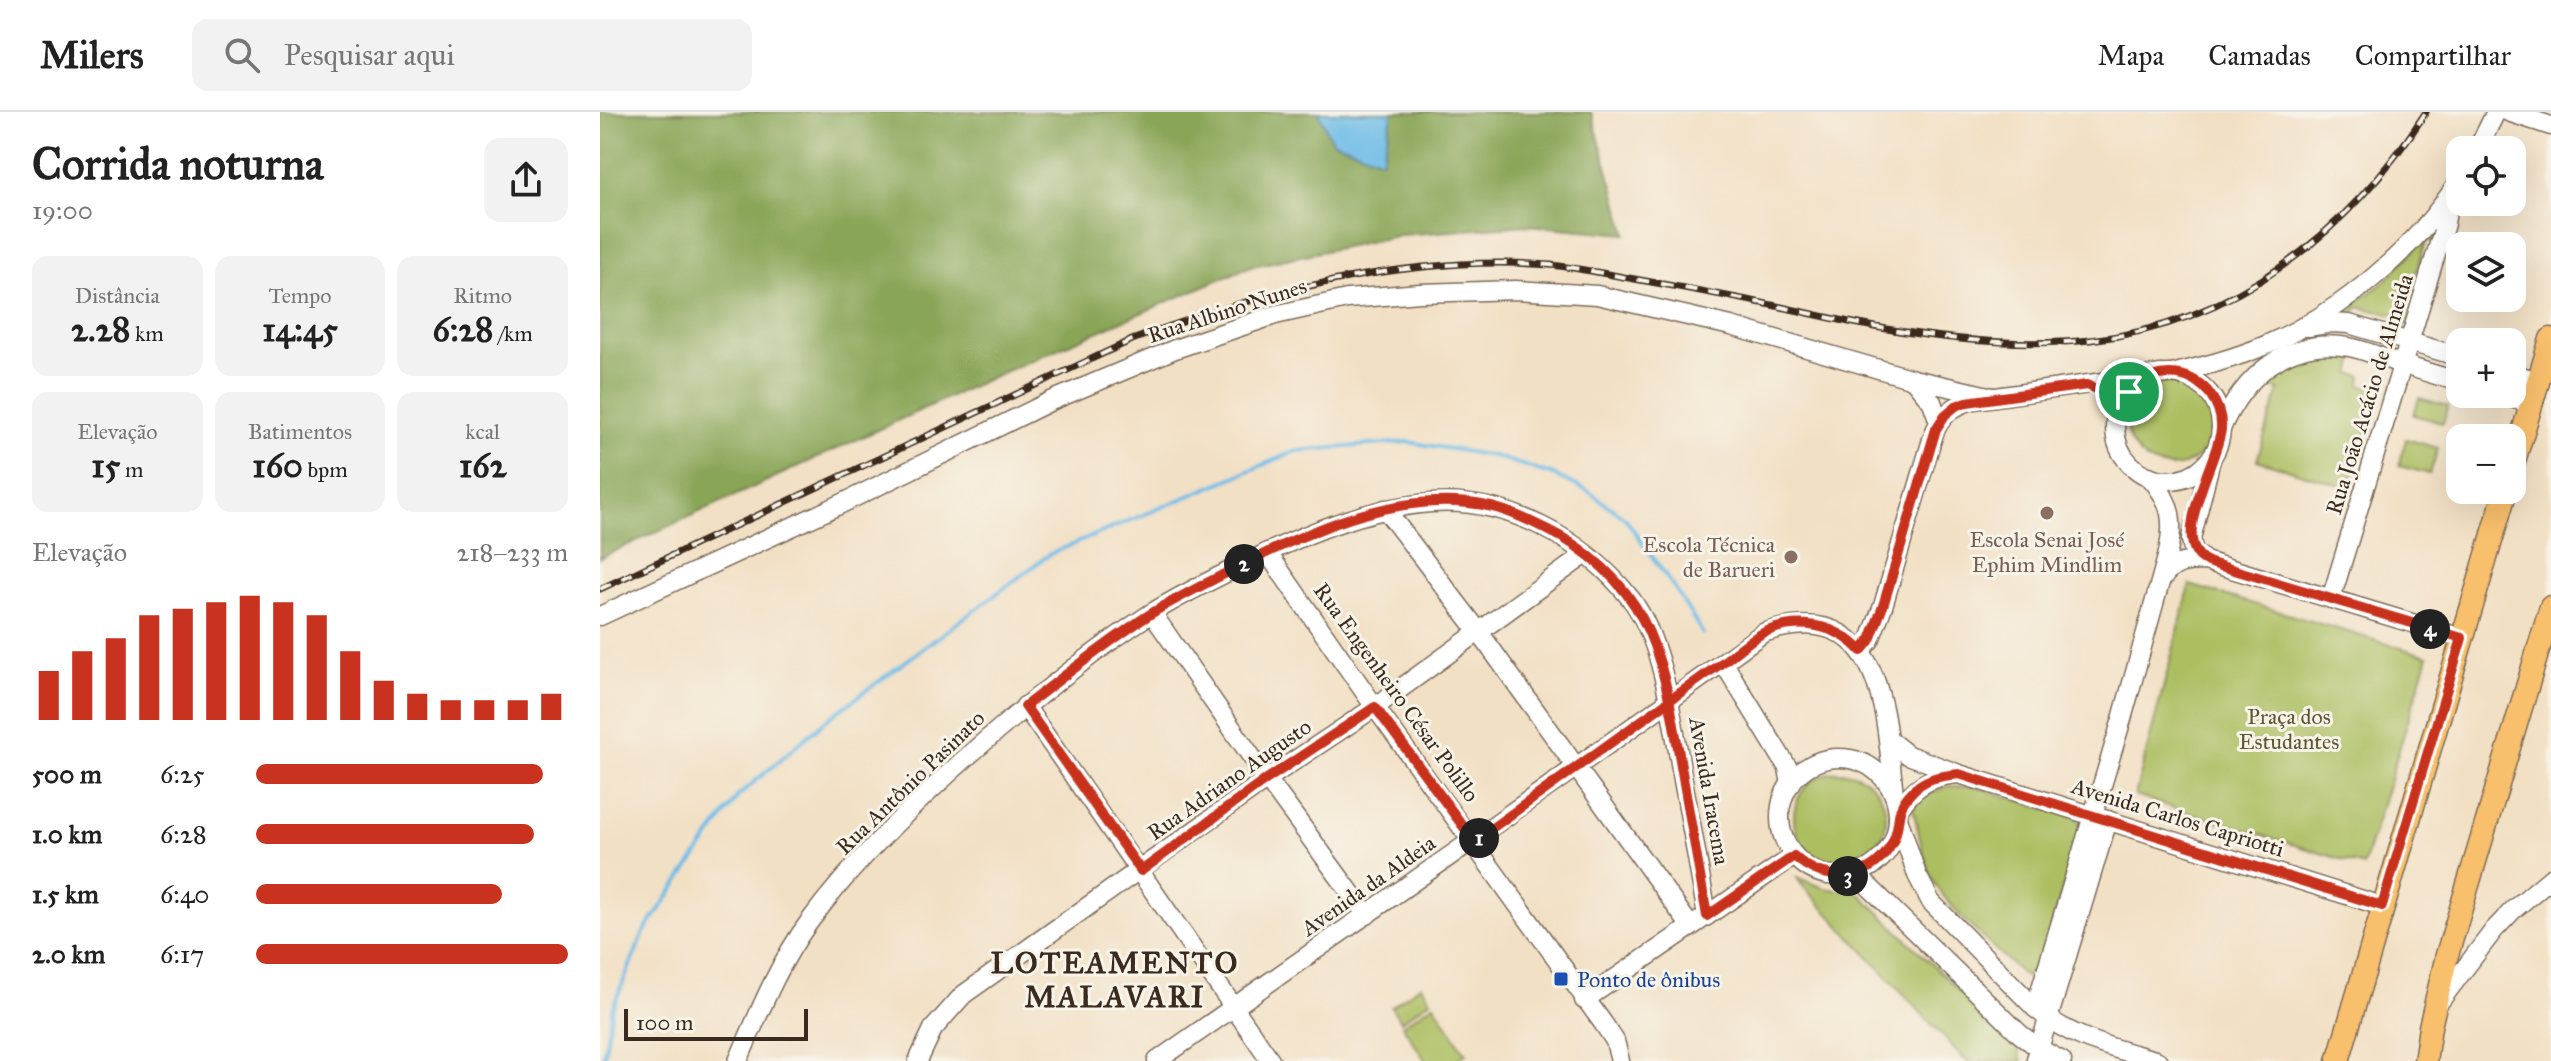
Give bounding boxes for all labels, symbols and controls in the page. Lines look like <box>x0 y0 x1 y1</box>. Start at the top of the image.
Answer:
search box <box>192 19 752 91</box>
text: Milers <box>40 32 144 78</box>
icon: search <box>220 33 264 77</box>
text: Pesquisar aqui <box>284 37 455 73</box>
text: Mapa <box>2098 38 2164 73</box>
text: Camadas <box>2208 38 2311 73</box>
text: Compartilhar <box>2355 38 2511 73</box>
map controls <box>2446 136 2526 504</box>
button: locate <box>2446 136 2526 216</box>
text: Corrida noturna <box>32 137 324 191</box>
button: share <box>484 138 568 222</box>
text: 19:00 <box>32 194 93 226</box>
button: layers <box>2446 232 2526 312</box>
street label: Rua João Acácio de Almeida <box>2320 270 2419 518</box>
street label: Rua Albino Nunes <box>1144 272 1310 349</box>
text: Distância <box>75 282 160 309</box>
text: Tempo <box>268 282 332 309</box>
text: Ritmo <box>453 282 512 309</box>
text: 2.28 <box>71 309 130 350</box>
text: 14:45 <box>262 309 338 350</box>
text: 6:28 <box>433 309 493 350</box>
text: km <box>130 320 164 347</box>
text: /km <box>493 320 533 347</box>
button: + <box>2446 328 2526 408</box>
pin <box>2095 358 2163 426</box>
icon: arrive <box>2107 370 2151 414</box>
text: Elevação <box>77 418 158 445</box>
text: Batimentos <box>248 418 352 445</box>
text: kcal <box>465 418 500 445</box>
button: − <box>2446 424 2526 504</box>
text: 15 <box>91 445 120 486</box>
text: 160 <box>252 445 303 486</box>
text: 162 <box>459 445 506 486</box>
text: m <box>120 456 143 483</box>
text: bpm <box>303 456 348 483</box>
marker: Escola Senai José Ephim Mindlim <box>2038 504 2056 522</box>
place label: Escola Senai José Ephim Mindlim <box>1970 526 2125 578</box>
place label: Escola Técnica de Barueri <box>1643 531 1776 583</box>
text: Elevação <box>32 536 127 568</box>
text: 218–233 m <box>456 536 568 568</box>
pin: 2 <box>1224 544 1264 584</box>
marker: Escola Técnica de Barueri <box>1782 548 1800 566</box>
text: 2 <box>1239 550 1249 577</box>
street label: Rua Engenheiro César Polillo <box>1308 577 1485 807</box>
pin: 4 <box>2410 609 2450 649</box>
text: 4 <box>2424 615 2436 642</box>
park label: Praça dos Estudantes <box>2239 703 2339 755</box>
street label: Rua Antônio Pasinato <box>830 704 990 860</box>
street label: Rua Adriano Augusto <box>1142 713 1316 846</box>
street label: Avenida Iracema <box>1683 714 1736 868</box>
text: 500 m <box>32 758 102 790</box>
text: 6:25 <box>160 758 205 790</box>
street label: Avenida Carlos Capriotti <box>2067 772 2287 863</box>
text: 1.0 km <box>32 818 102 850</box>
text: 6:28 <box>160 818 207 850</box>
pin: 1 <box>1459 818 1499 858</box>
text: 1 <box>1475 824 1483 851</box>
street label: Avenida da Aldeia <box>1295 829 1441 942</box>
pin: 3 <box>1828 856 1868 896</box>
text: 3 <box>1844 862 1852 889</box>
text: 1.5 km <box>32 878 99 910</box>
text: 6:40 <box>160 878 210 910</box>
text: 2.0 km <box>32 938 105 970</box>
text: 6:17 <box>160 938 204 970</box>
district label: LOTEAMENTO MALAVARI <box>991 945 1239 1015</box>
place label: Ponto de ônibus <box>1577 966 1720 993</box>
marker: Ponto de ônibus <box>1552 970 1570 988</box>
scale bar <box>624 1005 808 1041</box>
text: 100 m <box>636 1009 693 1036</box>

